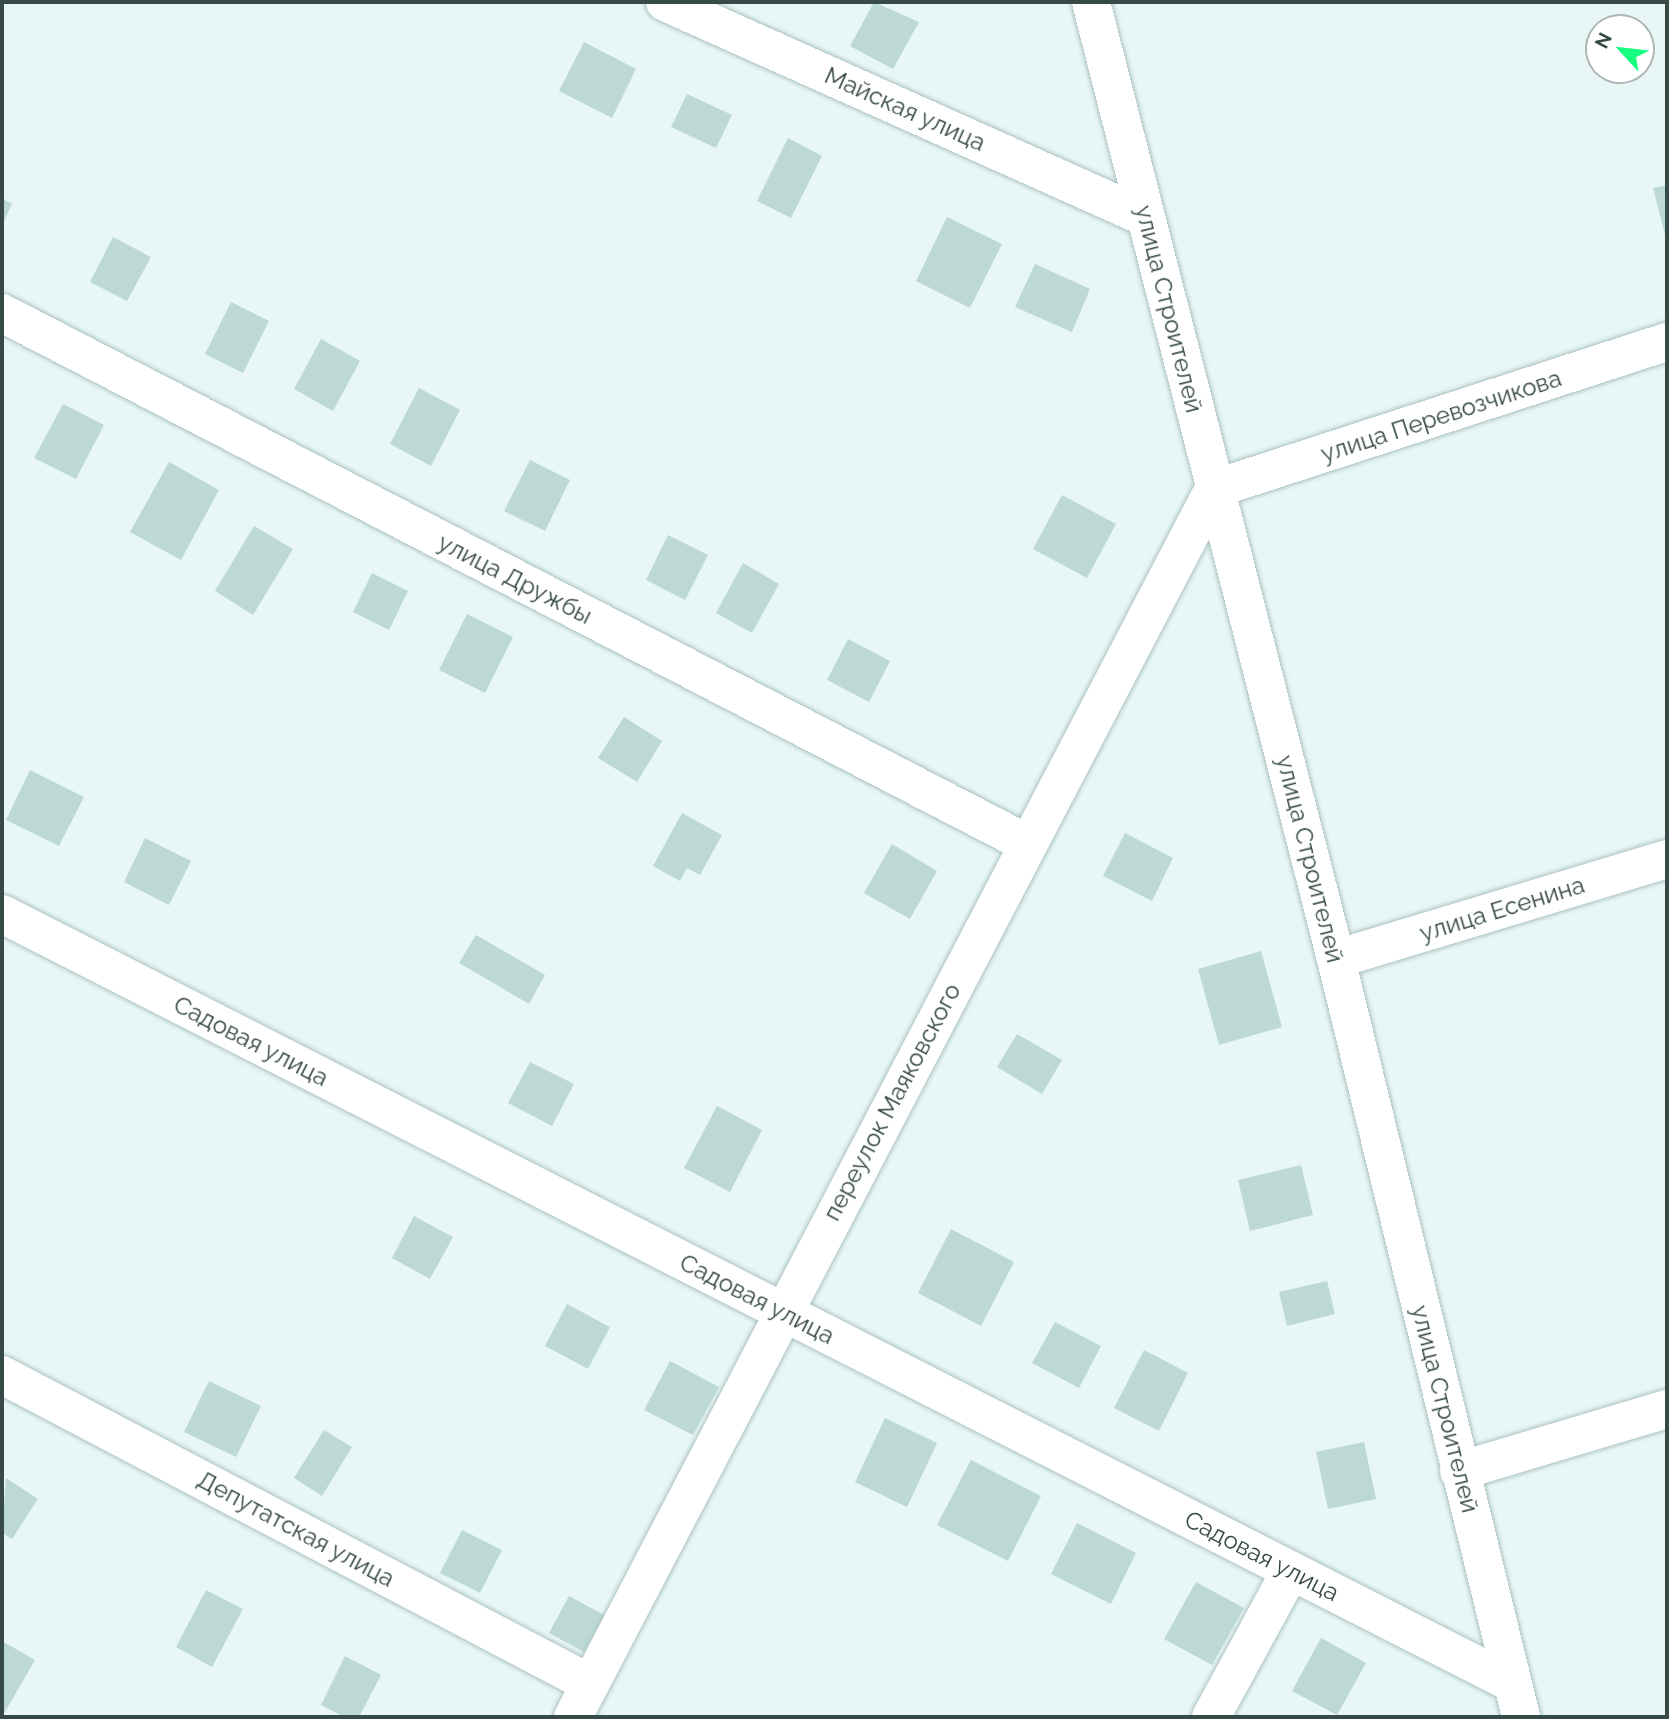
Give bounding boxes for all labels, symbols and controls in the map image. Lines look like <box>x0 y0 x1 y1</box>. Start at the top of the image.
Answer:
north arrow <box>1585 14 1655 84</box>
text: N <box>1590 29 1616 52</box>
street label: Майская улица <box>820 61 990 157</box>
street label: улица Строителей <box>1129 202 1209 416</box>
street label: улица Перевозчикова <box>1317 364 1565 468</box>
street label: улица Дружбы <box>433 528 597 630</box>
street label: улица Строителей <box>1270 752 1350 966</box>
street label: улица Есенина <box>1416 870 1588 948</box>
street label: переулок Маяковского <box>817 978 967 1226</box>
street label: Садовая улица <box>169 990 333 1092</box>
street label: Садовая улица <box>675 1248 839 1350</box>
street label: улица Строителей <box>1405 1302 1485 1516</box>
street label: Депутатская улица <box>192 1465 400 1593</box>
street label: Садовая улица <box>1180 1505 1344 1607</box>

